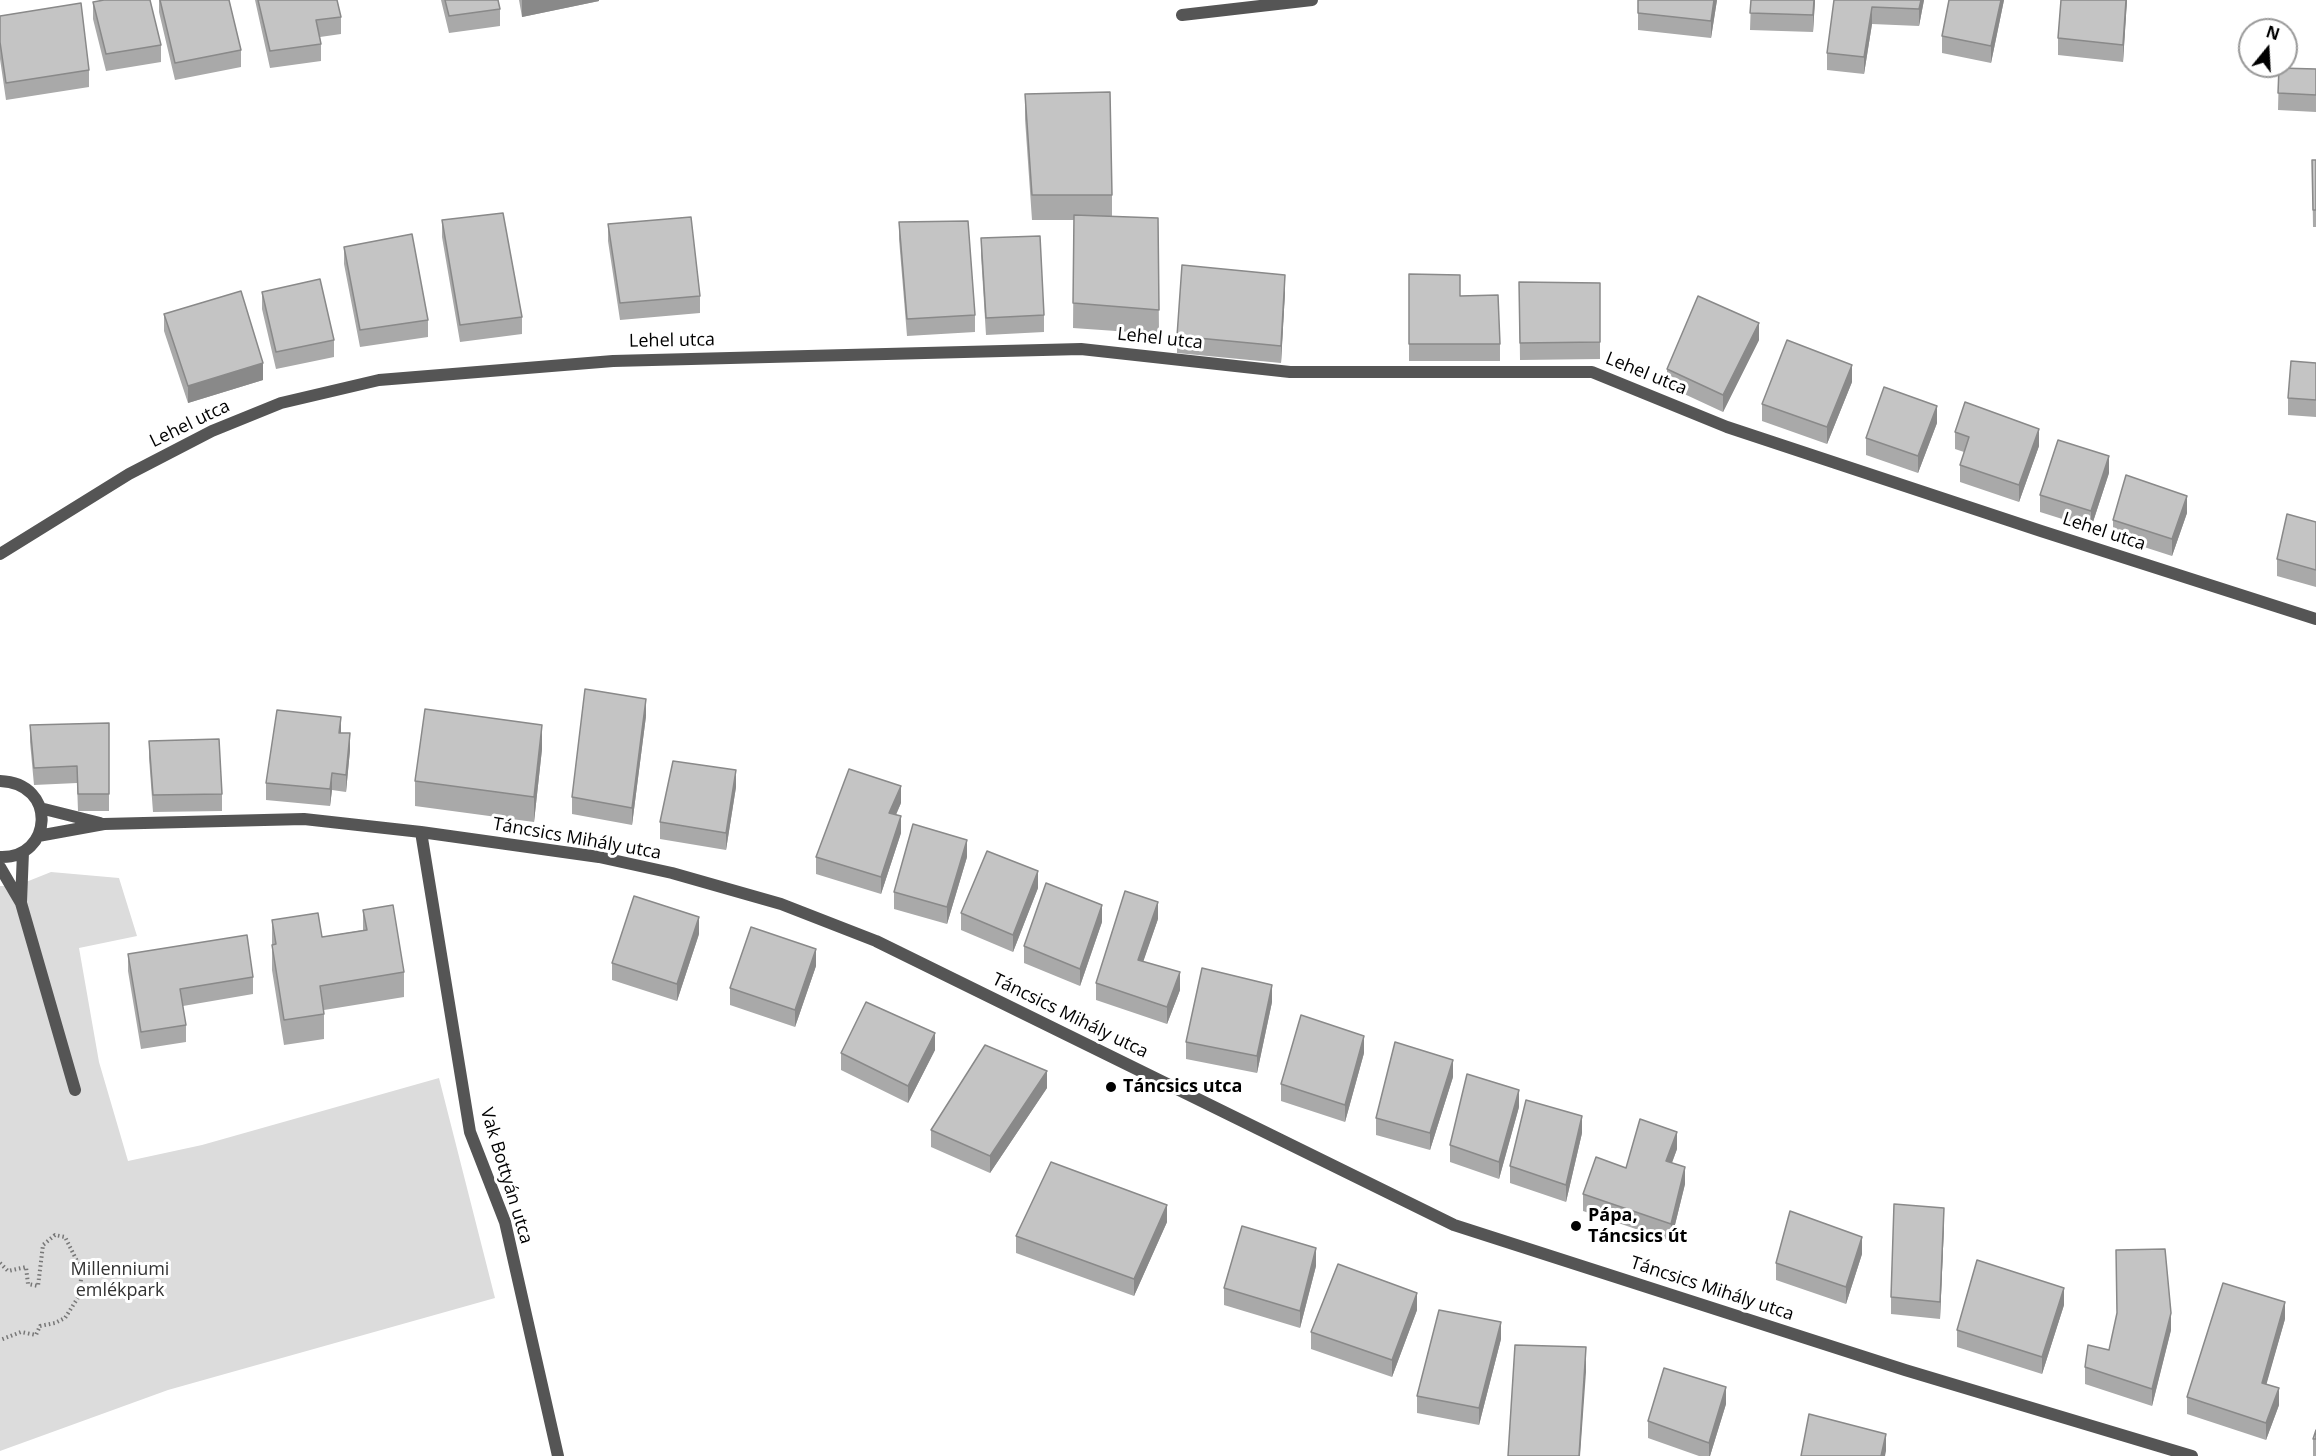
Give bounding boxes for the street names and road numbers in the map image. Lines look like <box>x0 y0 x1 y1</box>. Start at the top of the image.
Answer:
street label: Lehel utca <box>1116 324 1204 354</box>
street label: Lehel utca <box>629 329 715 353</box>
street label: Lehel utca <box>1602 348 1690 400</box>
street label: Lehel utca <box>147 395 233 453</box>
street label: Lehel utca <box>2060 508 2148 556</box>
street label: Táncsics Mihály utca <box>491 814 663 864</box>
street label: Táncsics Mihály utca <box>989 969 1151 1063</box>
street label: Vak Bottyán utca <box>475 1105 537 1247</box>
street label: Táncsics Mihály utca <box>1628 1252 1796 1326</box>

